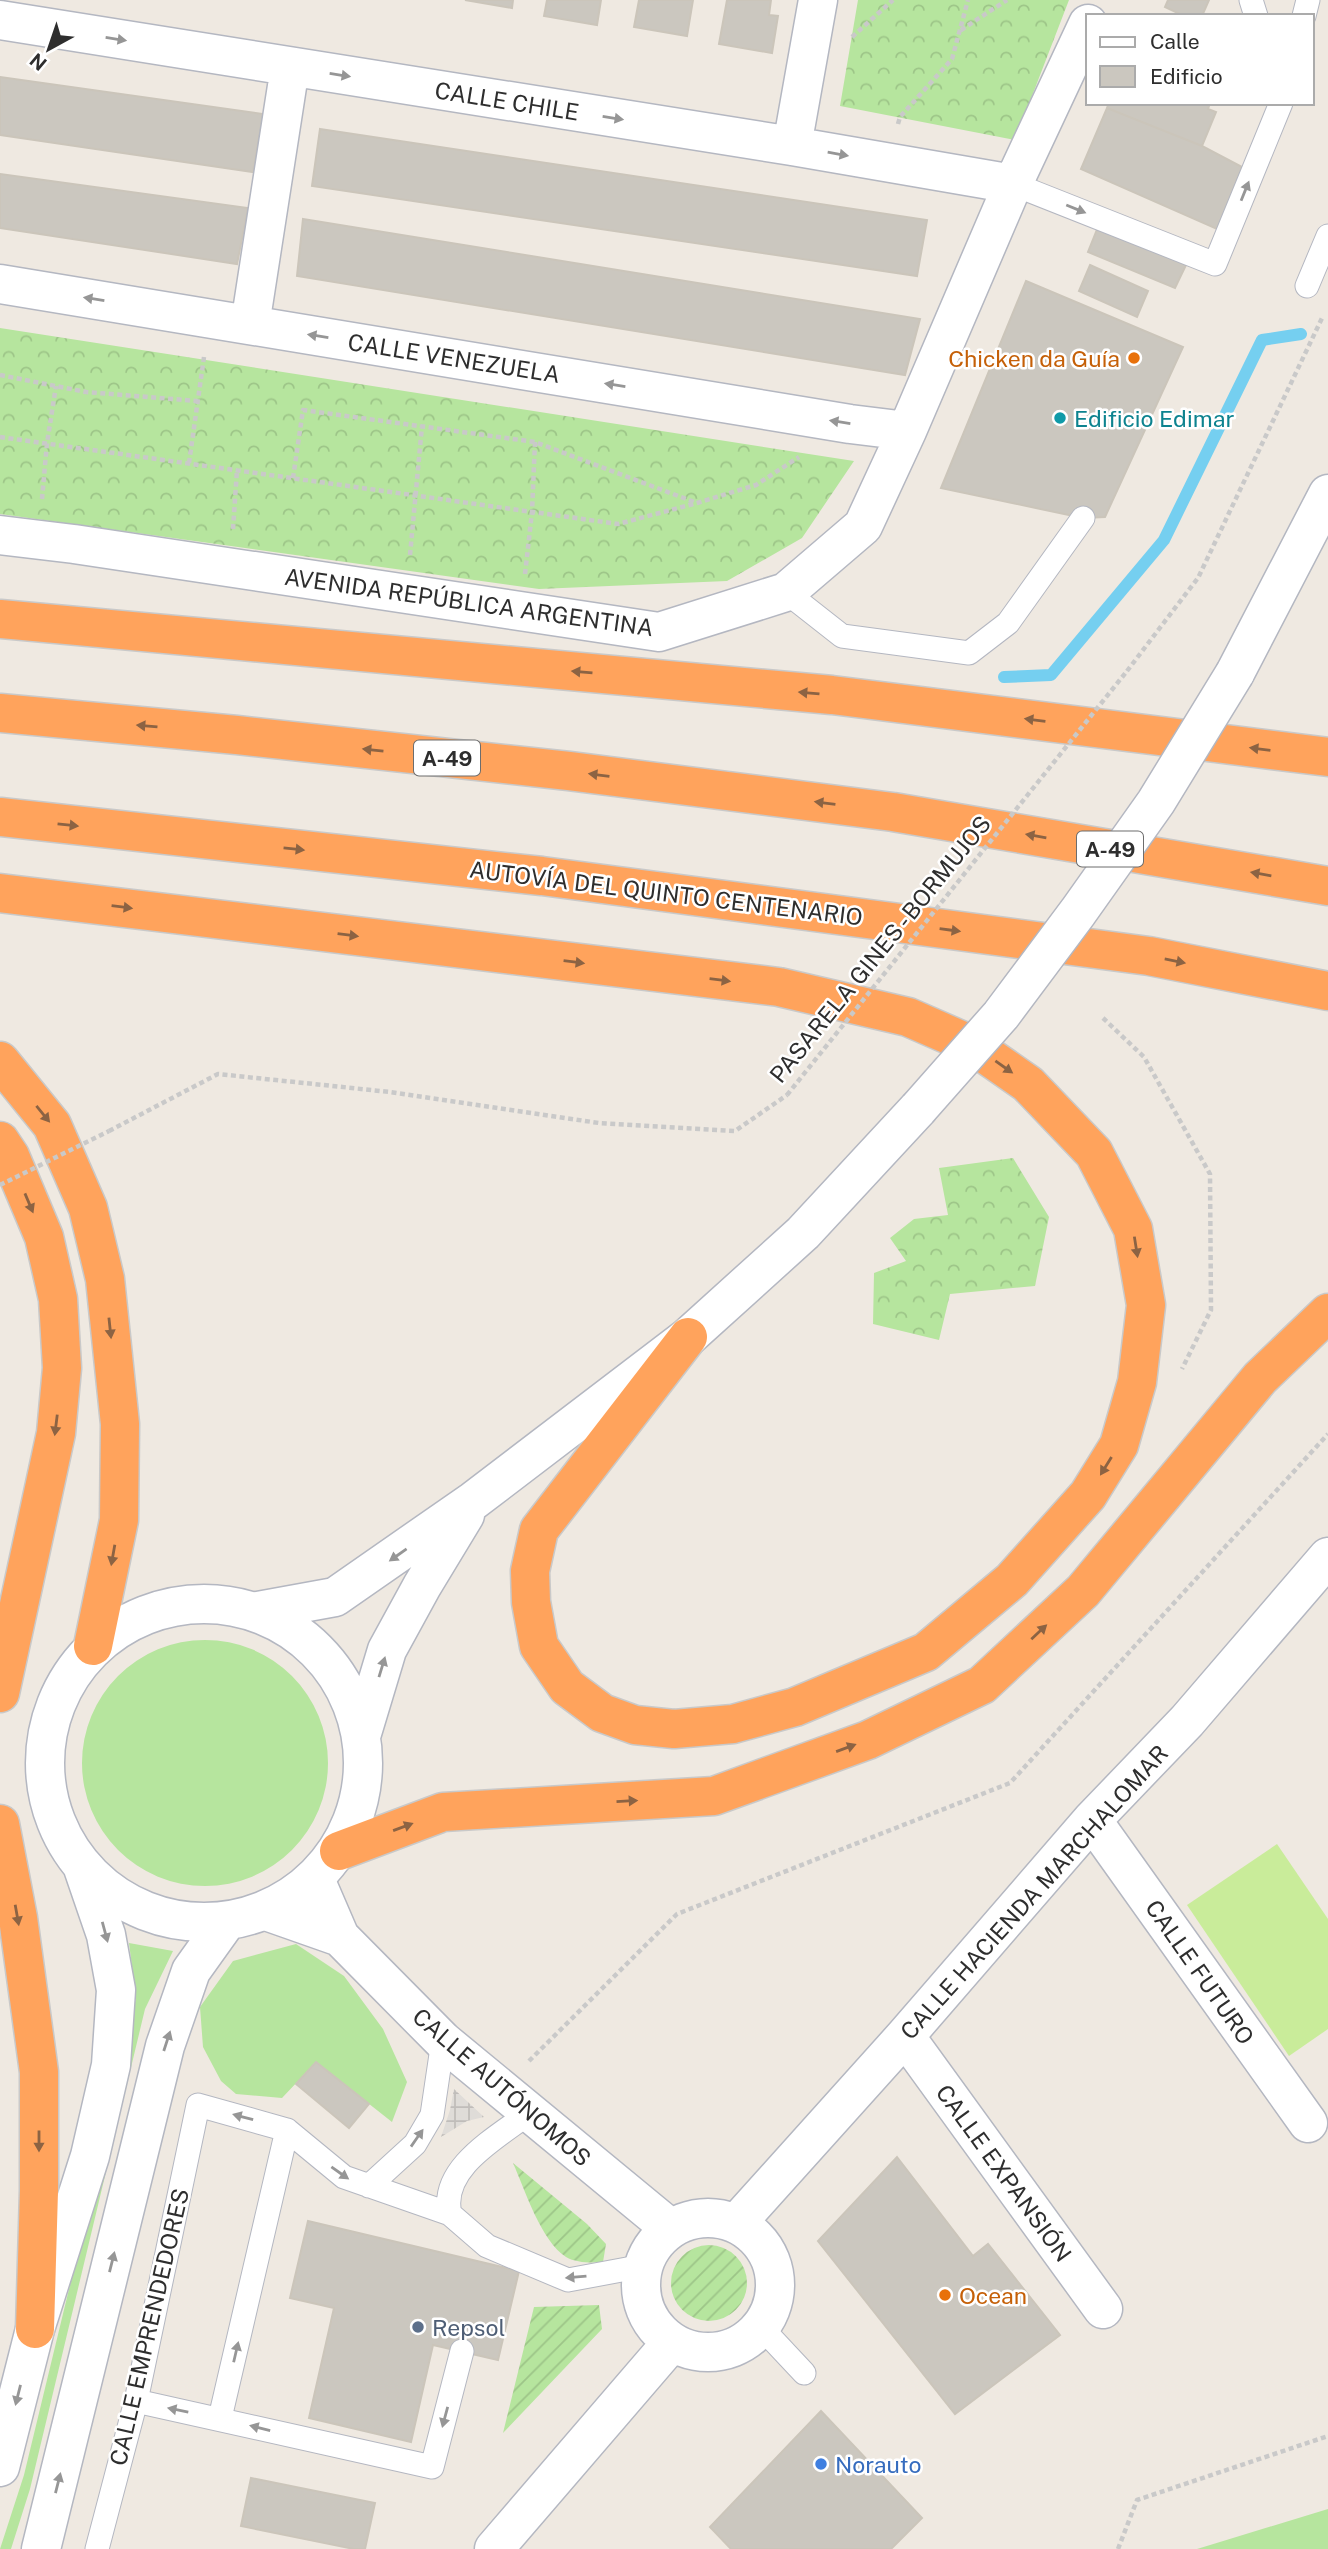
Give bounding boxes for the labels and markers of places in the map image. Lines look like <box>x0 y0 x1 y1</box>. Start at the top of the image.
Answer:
place label: Chicken da Guía <box>948 345 1120 372</box>
marker: Chicken da Guía <box>1126 350 1142 366</box>
place label: Edificio Edimar <box>1074 405 1234 432</box>
marker: Edificio Edimar <box>1052 410 1068 426</box>
place label: Ocean <box>959 2282 1027 2309</box>
marker: Ocean <box>937 2287 953 2303</box>
place label: Repsol <box>432 2314 505 2341</box>
marker: Repsol <box>410 2319 426 2335</box>
place label: Norauto <box>835 2451 921 2478</box>
marker: Norauto <box>813 2456 829 2472</box>

